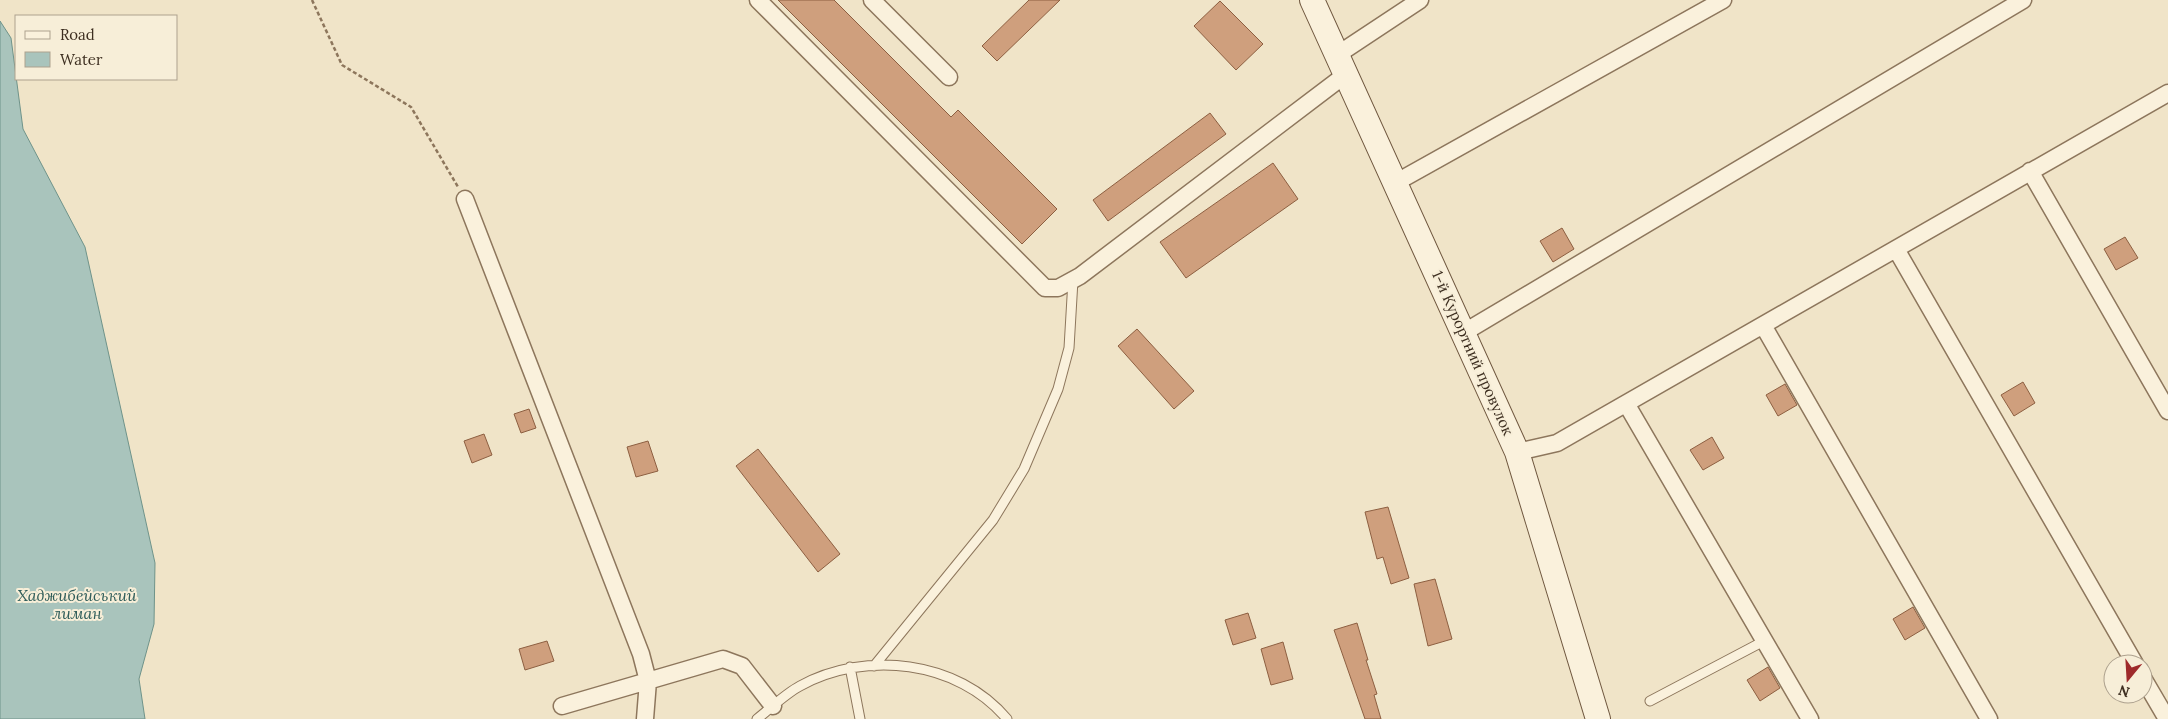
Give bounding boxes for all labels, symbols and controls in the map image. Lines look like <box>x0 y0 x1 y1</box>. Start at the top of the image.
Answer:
legend <box>15 15 178 80</box>
text: Road <box>60 25 95 44</box>
text: Water <box>60 50 103 69</box>
street label: 1-й Курортний провулок <box>1428 268 1518 438</box>
water label: Хаджибейський лиман <box>17 585 137 623</box>
north arrow <box>2103 654 2153 704</box>
text: N <box>2116 681 2132 702</box>

